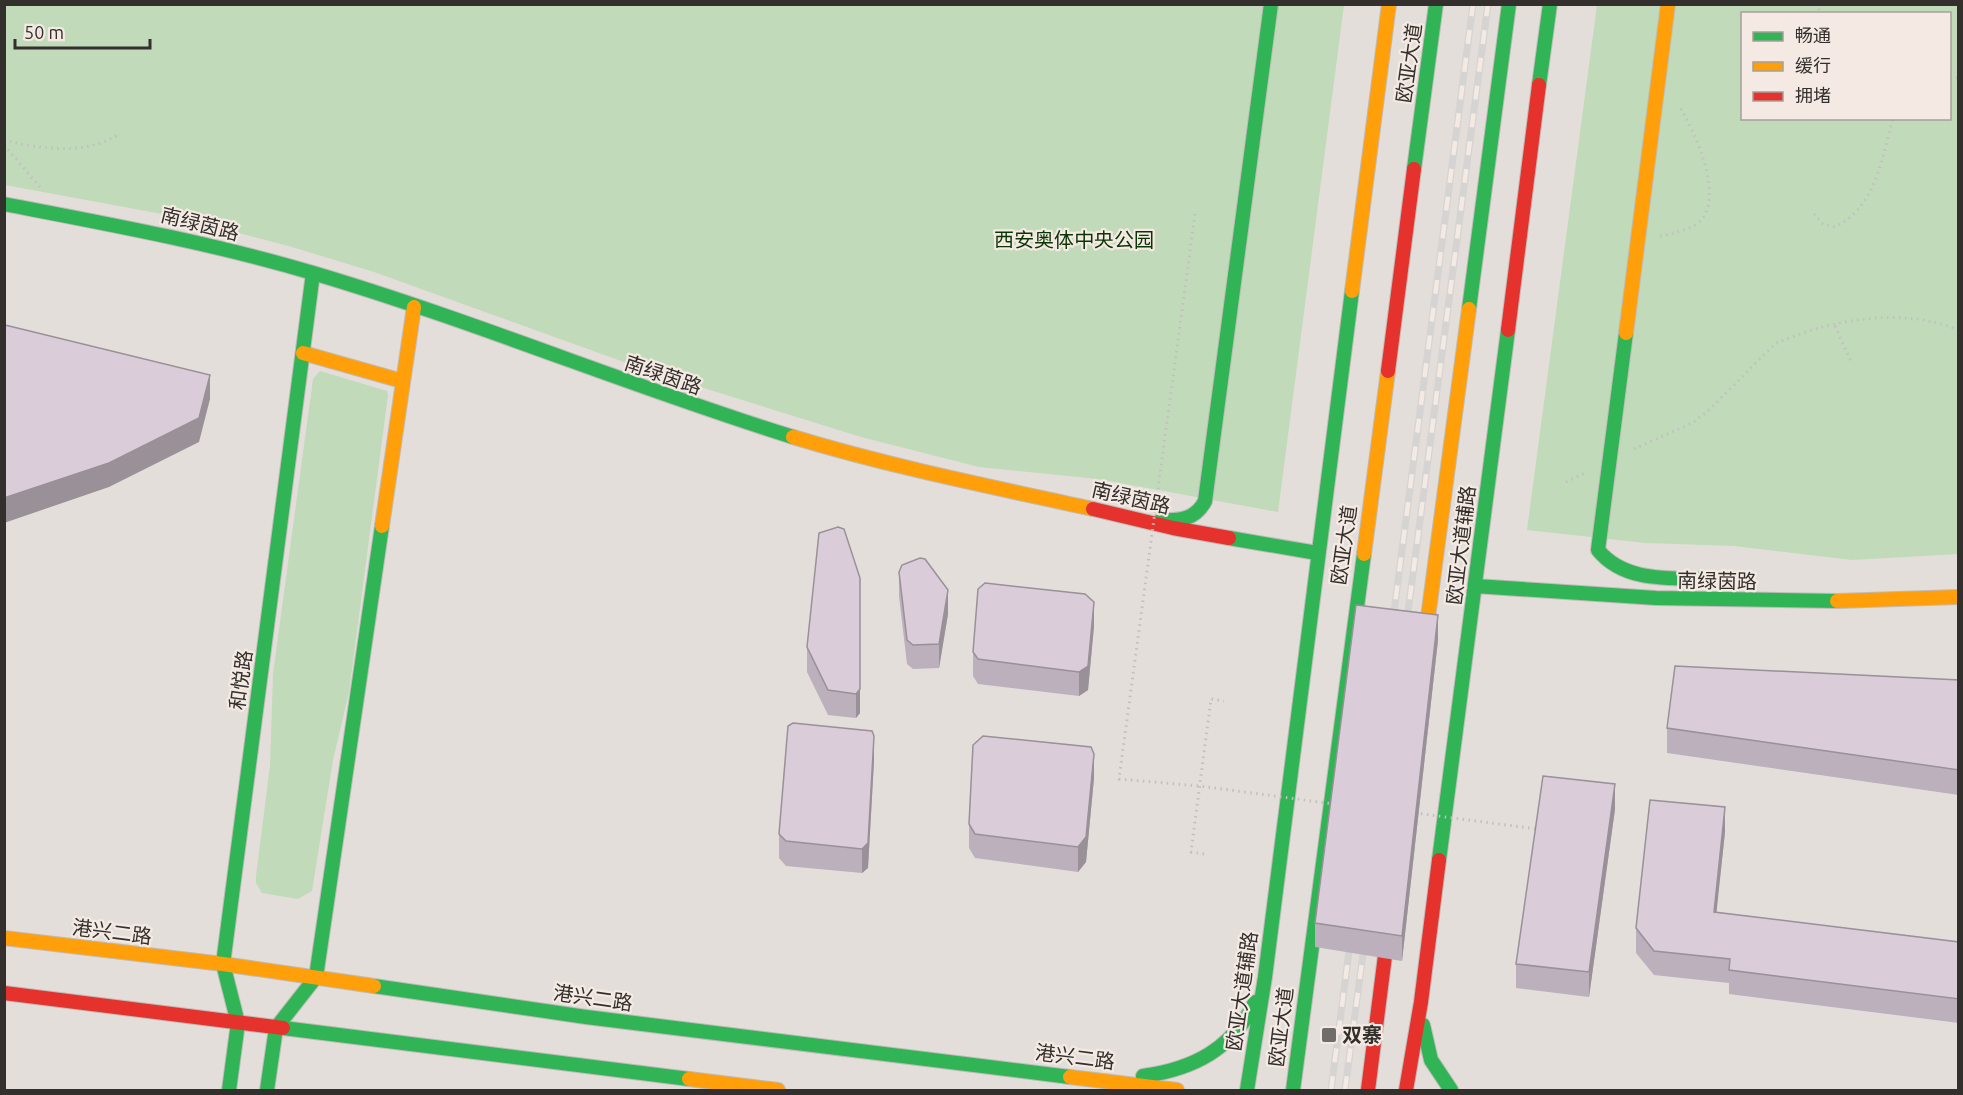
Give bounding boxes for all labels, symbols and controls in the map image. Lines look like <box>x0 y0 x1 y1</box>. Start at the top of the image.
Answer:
scale bar <box>15 12 150 50</box>
legend <box>1741 12 1951 120</box>
text: 50 m <box>24 22 64 42</box>
street label: 欧亚大道 <box>1392 22 1425 104</box>
text: 畅通 <box>1795 25 1831 45</box>
text: 缓行 <box>1795 55 1831 75</box>
text: 拥堵 <box>1795 85 1831 105</box>
street label: 南绿茵路 <box>159 203 242 244</box>
park label: 西安奥体中央公园 <box>994 228 1154 251</box>
street label: 南绿茵路 <box>622 351 705 398</box>
street label: 南绿茵路 <box>1090 477 1173 518</box>
street label: 欧亚大道辅路 <box>1442 484 1479 606</box>
street label: 欧亚大道 <box>1327 504 1360 586</box>
street label: 南绿茵路 <box>1677 568 1757 593</box>
street label: 和悦路 <box>225 649 256 711</box>
street label: 港兴二路 <box>71 915 153 948</box>
street label: 欧亚大道辅路 <box>1222 930 1261 1052</box>
street label: 港兴二路 <box>552 981 634 1014</box>
street label: 欧亚大道 <box>1264 986 1297 1068</box>
place label: 双寨 <box>1342 1023 1382 1046</box>
marker: 双寨 <box>1320 1026 1338 1044</box>
street label: 港兴二路 <box>1034 1040 1116 1073</box>

